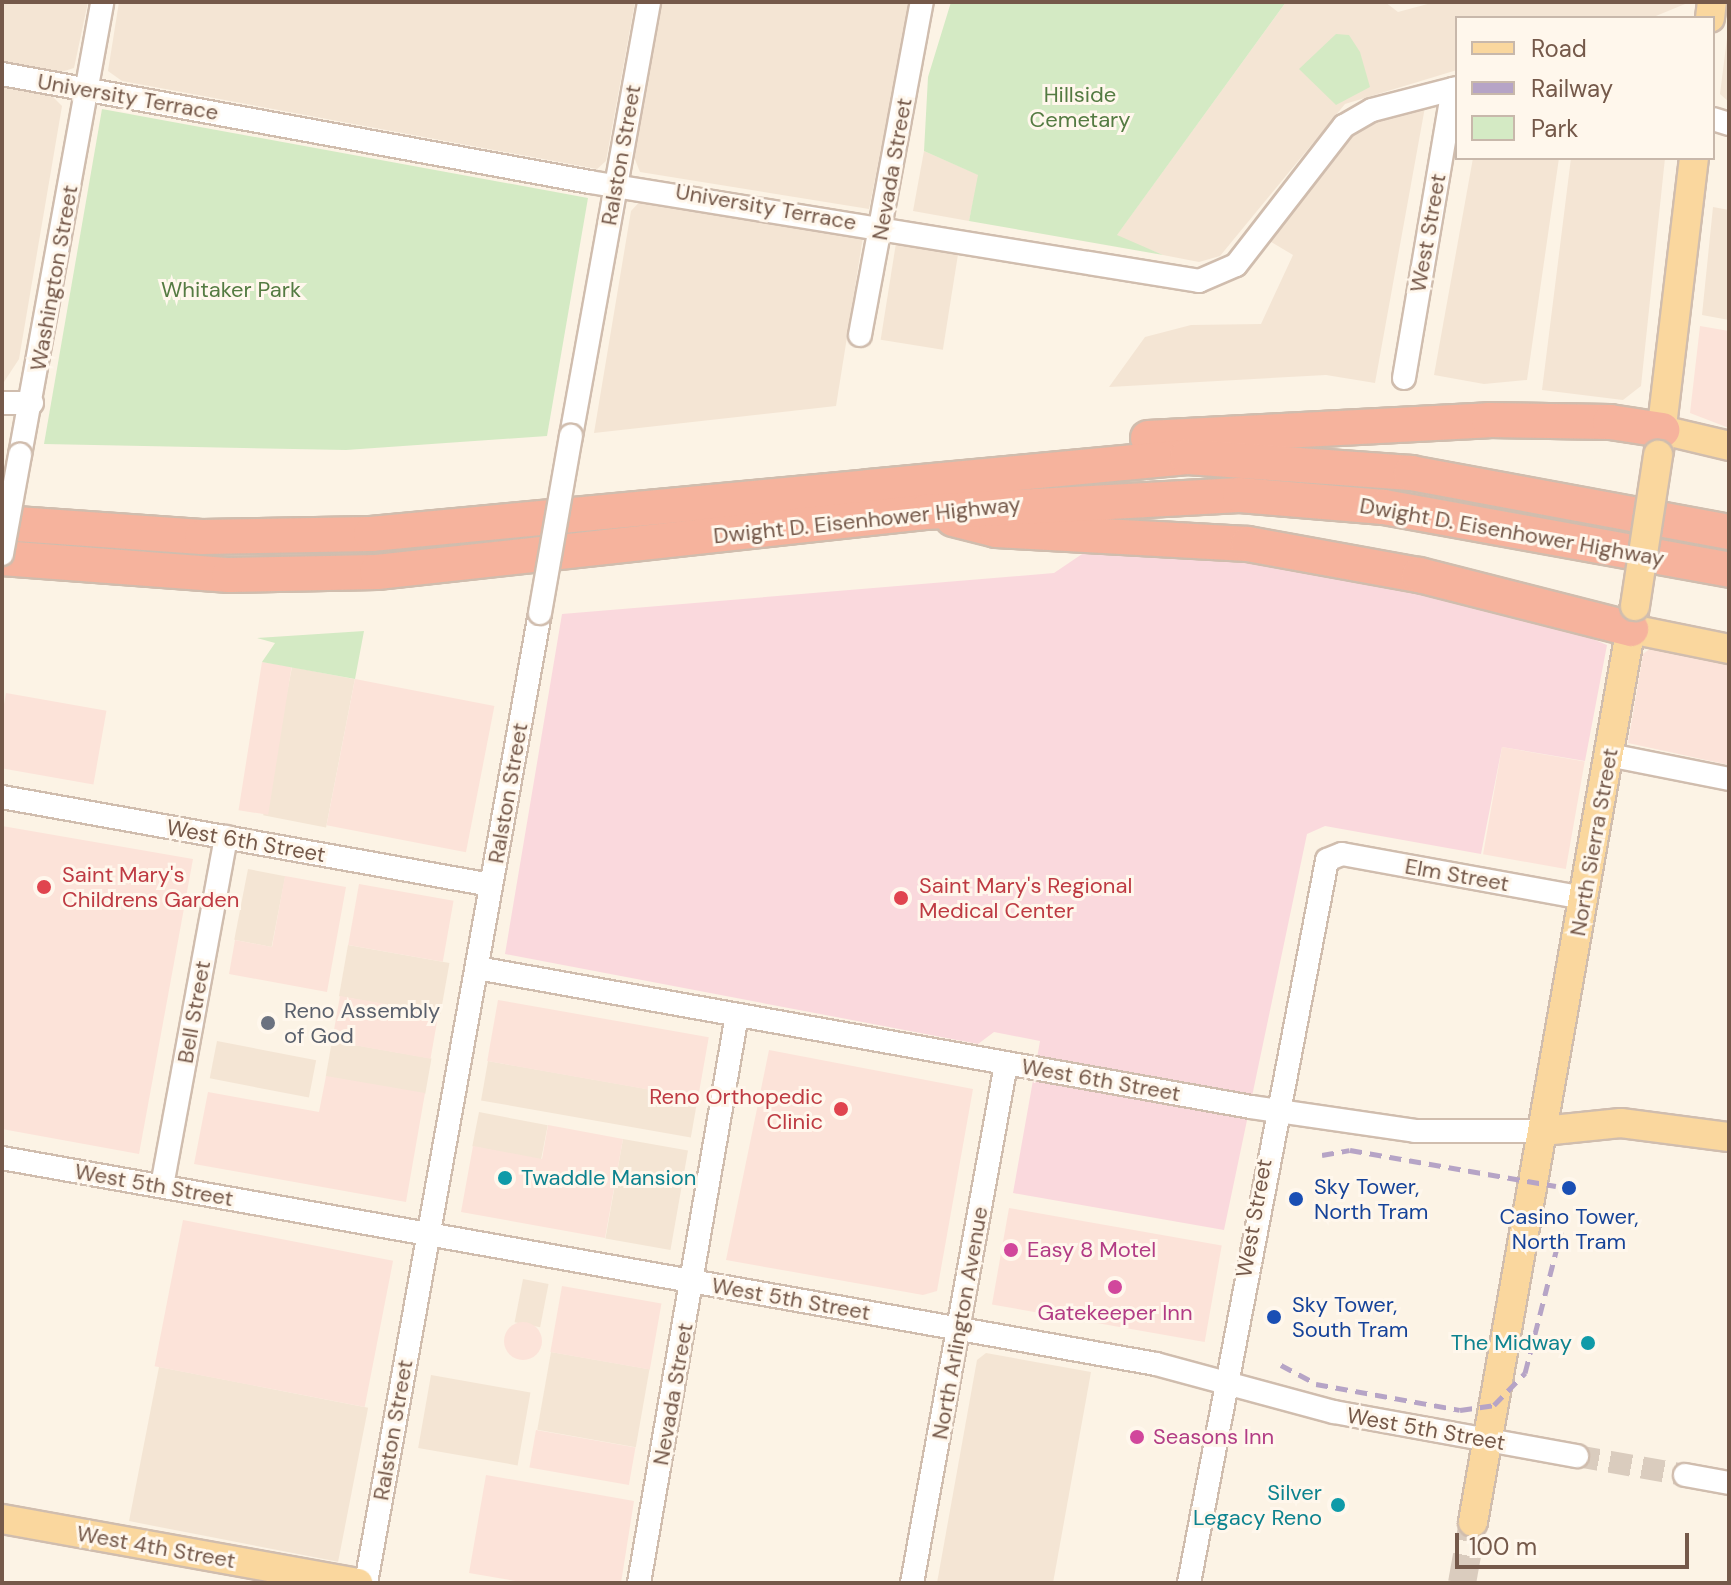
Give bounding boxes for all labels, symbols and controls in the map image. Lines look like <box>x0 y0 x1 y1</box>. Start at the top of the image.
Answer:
legend <box>1455 16 1715 160</box>
text: Road <box>1531 33 1587 64</box>
street label: University Terrace <box>35 68 221 126</box>
text: Railway <box>1531 73 1613 104</box>
park label: Hillside Cemetary <box>1030 81 1130 132</box>
street label: Ralston Street <box>596 83 646 227</box>
street label: Nevada Street <box>866 96 918 242</box>
text: Park <box>1531 113 1578 144</box>
street label: West Street <box>1405 172 1451 294</box>
street label: University Terrace <box>673 178 859 236</box>
street label: Washington Street <box>25 183 83 373</box>
park label: Whitaker Park <box>161 277 301 303</box>
street label: Dwight D. Eisenhower Highway <box>712 491 1022 549</box>
street label: Dwight D. Eisenhower Highway <box>1358 492 1666 572</box>
street label: Ralston Street <box>483 721 533 865</box>
street label: North Sierra Street <box>1564 746 1624 938</box>
street label: West 6th Street <box>164 814 328 868</box>
street label: Elm Street <box>1403 853 1511 897</box>
place label: Saint Mary's Childrens Garden <box>62 861 239 912</box>
place label: Saint Mary's Regional Medical Center <box>919 872 1132 924</box>
marker: Saint Mary's Childrens Garden <box>33 876 55 898</box>
marker: Saint Mary's Regional Medical Center <box>890 887 912 909</box>
street label: Bell Street <box>172 959 216 1065</box>
place label: Reno Assembly of God <box>284 997 440 1048</box>
marker: Reno Assembly of God <box>259 1014 277 1032</box>
street label: West 6th Street <box>1019 1053 1183 1107</box>
place label: Reno Orthopedic Clinic <box>649 1083 823 1134</box>
marker: Reno Orthopedic Clinic <box>830 1098 852 1120</box>
street label: West Street <box>1231 1157 1277 1279</box>
street label: West 5th Street <box>73 1158 235 1212</box>
place label: Twaddle Mansion <box>521 1165 696 1191</box>
marker: Twaddle Mansion <box>496 1169 514 1187</box>
place label: Sky Tower, North Tram <box>1314 1173 1428 1224</box>
marker: Casino Tower, North Tram <box>1558 1177 1580 1199</box>
marker: Sky Tower, North Tram <box>1285 1188 1307 1210</box>
place label: Casino Tower, North Tram <box>1500 1203 1638 1254</box>
street label: North Arlington Avenue <box>927 1205 993 1441</box>
place label: Easy 8 Motel <box>1027 1237 1156 1263</box>
marker: Easy 8 Motel <box>1002 1241 1020 1259</box>
street label: West 5th Street <box>710 1272 872 1326</box>
marker: Gatekeeper Inn <box>1106 1278 1124 1296</box>
place label: Sky Tower, South Tram <box>1292 1291 1408 1342</box>
place label: Gatekeeper Inn <box>1037 1300 1193 1326</box>
marker: Sky Tower, South Tram <box>1263 1306 1285 1328</box>
street label: Nevada Street <box>647 1321 699 1467</box>
place label: The Midway <box>1451 1330 1572 1356</box>
marker: The Midway <box>1579 1334 1597 1352</box>
street label: Ralston Street <box>368 1358 418 1502</box>
street label: West 5th Street <box>1345 1402 1507 1456</box>
place label: Seasons Inn <box>1153 1424 1274 1450</box>
marker: Seasons Inn <box>1128 1428 1146 1446</box>
place label: Silver Legacy Reno <box>1193 1479 1322 1530</box>
marker: Silver Legacy Reno <box>1329 1496 1347 1514</box>
scale bar <box>1459 1517 1693 1567</box>
street label: West 4th Street <box>75 1520 237 1574</box>
text: 100 m <box>1469 1531 1537 1562</box>

